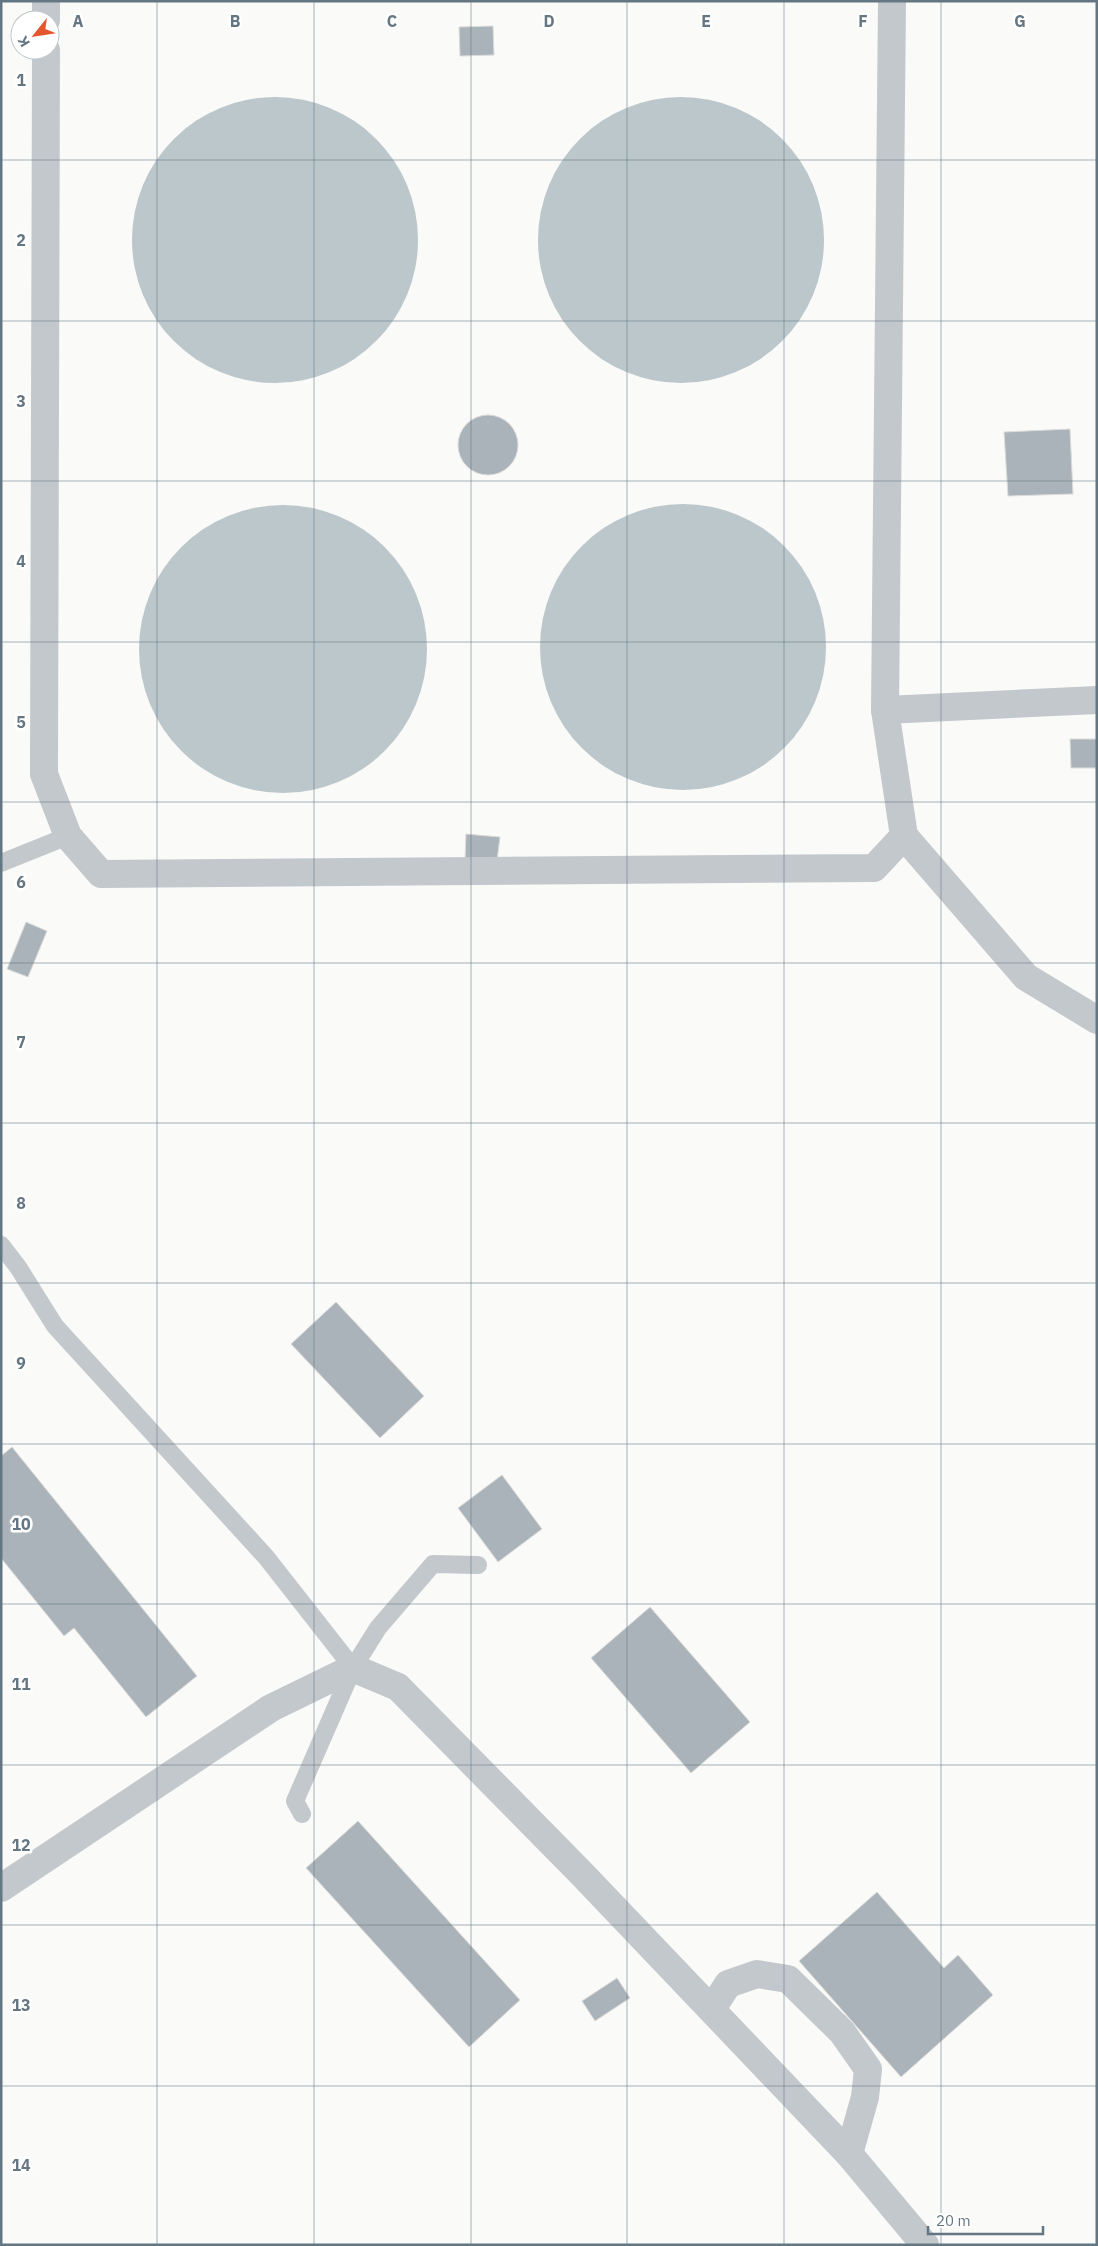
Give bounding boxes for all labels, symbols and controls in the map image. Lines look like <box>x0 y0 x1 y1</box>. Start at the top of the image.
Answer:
north arrow <box>10 10 60 60</box>
text: A <box>73 11 84 31</box>
text: B <box>230 11 241 31</box>
text: C <box>387 11 397 31</box>
text: D <box>543 11 555 31</box>
text: E <box>701 11 711 31</box>
text: F <box>858 11 868 31</box>
text: G <box>1014 11 1026 31</box>
text: K <box>13 33 34 50</box>
text: 1 <box>16 70 26 90</box>
text: 2 <box>16 230 26 250</box>
text: 3 <box>16 391 26 411</box>
text: 4 <box>16 551 26 571</box>
text: 5 <box>16 712 26 732</box>
text: 6 <box>16 872 26 892</box>
text: 7 <box>16 1032 26 1052</box>
text: 8 <box>16 1193 26 1213</box>
text: 9 <box>16 1353 26 1373</box>
text: 10 <box>11 1514 31 1534</box>
text: 11 <box>11 1674 31 1694</box>
text: 12 <box>11 1835 31 1855</box>
text: 13 <box>11 1995 31 2015</box>
text: 14 <box>11 2155 31 2175</box>
scale bar <box>928 2204 1043 2236</box>
text: 20 m <box>936 2211 971 2230</box>

